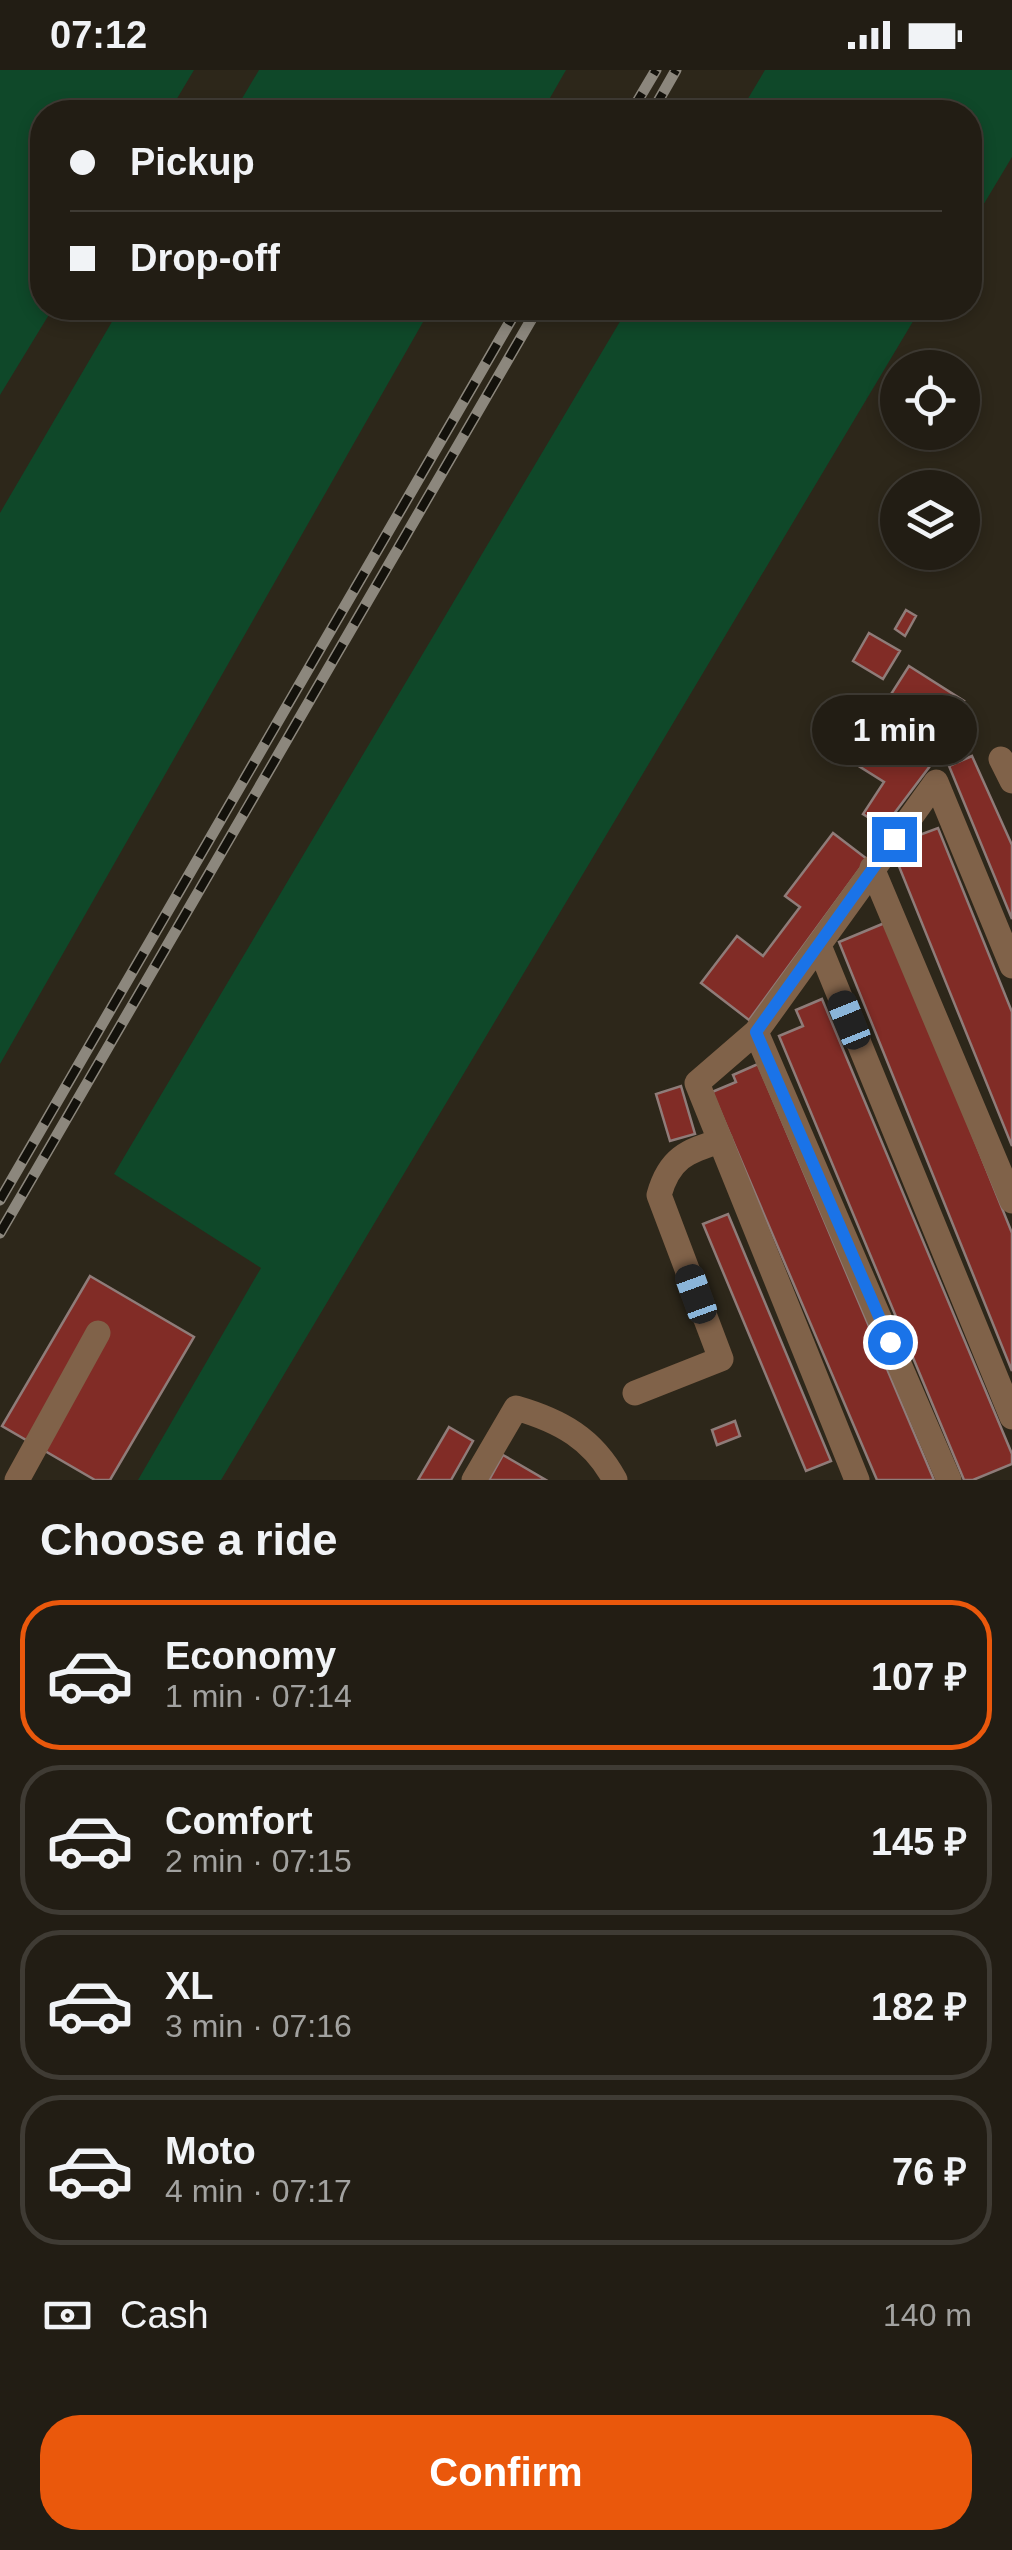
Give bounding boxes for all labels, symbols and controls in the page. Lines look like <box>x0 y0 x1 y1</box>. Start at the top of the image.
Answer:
text: 07:12 <box>50 14 147 56</box>
text: Pickup <box>130 141 255 183</box>
text: Drop-off <box>130 237 280 279</box>
map controls <box>880 350 980 570</box>
button: locate <box>880 350 980 450</box>
button: layers <box>880 470 980 570</box>
callout: 1 min <box>812 694 976 764</box>
text: 1 min <box>853 712 936 748</box>
route end <box>872 817 917 862</box>
car <box>824 987 874 1053</box>
car <box>672 1261 720 1327</box>
route start <box>868 1320 913 1365</box>
text: Choose a ride <box>40 1514 338 1565</box>
icon: car <box>45 1630 135 1720</box>
text: Economy <box>165 1635 336 1677</box>
text: 107 ₽ <box>871 1656 967 1698</box>
text: 1 min · 07:14 <box>165 1678 352 1714</box>
icon: car <box>45 1795 135 1885</box>
text: Comfort <box>165 1800 313 1842</box>
text: 145 ₽ <box>871 1821 967 1863</box>
text: 2 min · 07:15 <box>165 1843 352 1879</box>
icon: car <box>45 1960 135 2050</box>
text: XL <box>165 1965 214 2007</box>
text: 182 ₽ <box>871 1986 967 2028</box>
text: 3 min · 07:16 <box>165 2008 352 2044</box>
icon: car <box>45 2125 135 2215</box>
text: Moto <box>165 2130 256 2172</box>
text: 76 ₽ <box>892 2151 967 2193</box>
text: 4 min · 07:17 <box>165 2173 352 2209</box>
icon: cash <box>40 2288 95 2343</box>
text: Cash <box>120 2294 209 2336</box>
text: 140 m <box>883 2297 972 2333</box>
button: Confirm <box>40 2415 972 2530</box>

